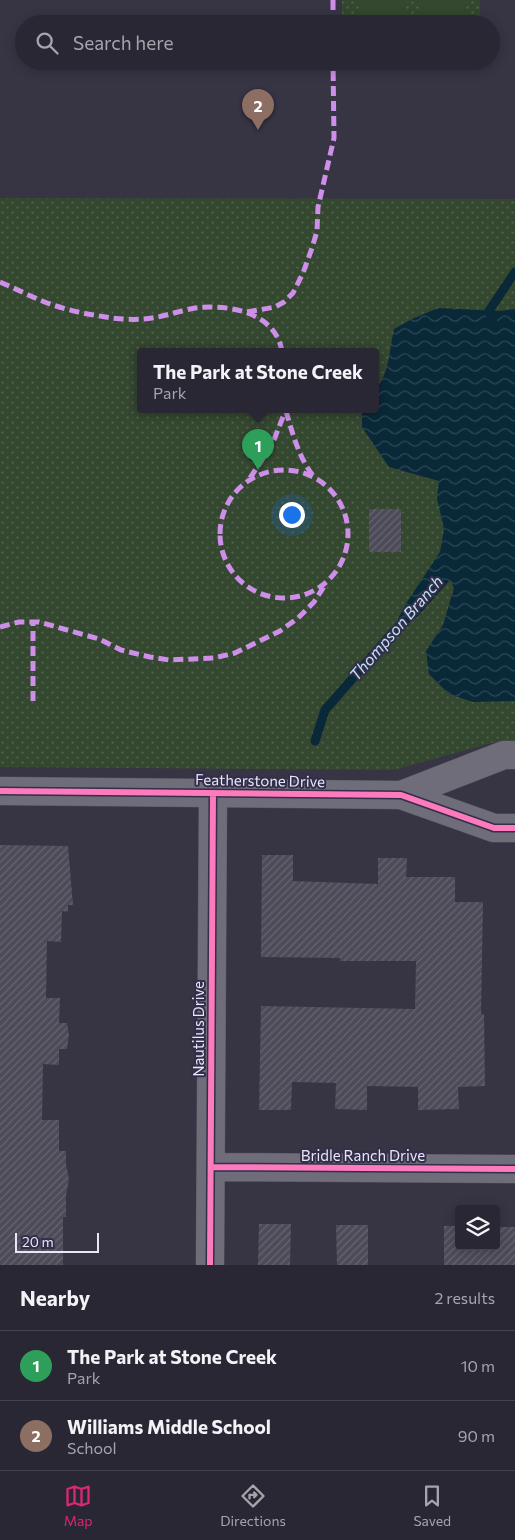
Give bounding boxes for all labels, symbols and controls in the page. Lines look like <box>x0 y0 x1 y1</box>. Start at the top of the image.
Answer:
search box <box>15 15 500 70</box>
icon: search <box>33 29 61 57</box>
text: Search here <box>73 31 173 54</box>
pin: 2 <box>242 89 274 130</box>
popup <box>137 348 379 413</box>
text: The Park at Stone Creek <box>153 360 363 383</box>
text: Park <box>153 383 187 402</box>
pin: 1 <box>242 429 274 470</box>
your location <box>279 502 305 528</box>
water label: Thompson Branch <box>345 571 446 684</box>
street label: Featherstone Drive <box>195 770 325 790</box>
street label: Nautilus Drive <box>189 981 207 1077</box>
street label: Bridle Ranch Drive <box>301 1146 425 1164</box>
map controls <box>455 1205 500 1250</box>
button: layers <box>455 1205 500 1250</box>
scale bar <box>15 1230 99 1253</box>
text: 20 m <box>22 1233 54 1250</box>
text: Nearby <box>20 1285 90 1310</box>
text: 2 results <box>434 1288 495 1307</box>
text: The Park at Stone Creek <box>67 1345 277 1368</box>
text: 1 <box>32 1356 40 1375</box>
text: 10 m <box>461 1356 495 1375</box>
text: Park <box>67 1368 100 1387</box>
text: Williams Middle School <box>67 1415 271 1438</box>
text: 2 <box>31 1426 41 1445</box>
text: 90 m <box>458 1426 495 1445</box>
text: School <box>67 1438 117 1457</box>
tab: Map <box>64 1482 93 1529</box>
tab: Directions <box>220 1482 286 1529</box>
tab: Saved <box>413 1482 451 1529</box>

